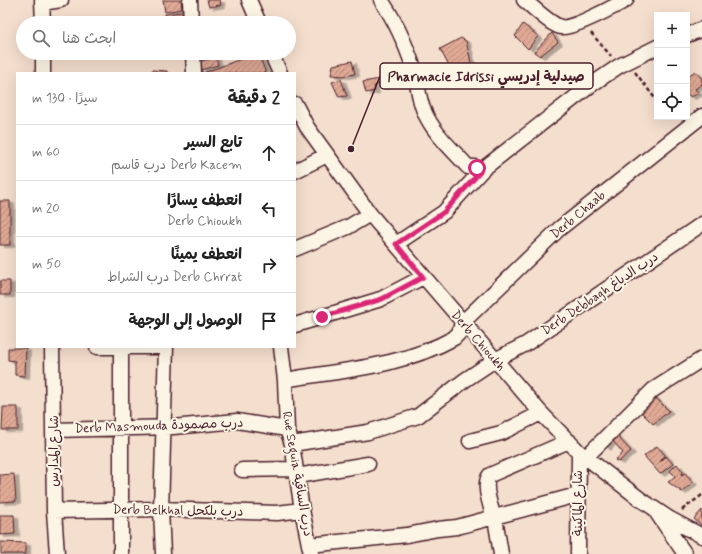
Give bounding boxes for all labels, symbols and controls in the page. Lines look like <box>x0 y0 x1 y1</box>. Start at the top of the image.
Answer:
map controls <box>654 12 690 120</box>
button: + <box>654 12 690 48</box>
search box <box>16 16 296 60</box>
icon: search <box>30 27 52 49</box>
text: ابحث هنا <box>62 29 116 49</box>
button: − <box>654 48 690 84</box>
callout: Pharmacie Idrissi صيدلية إدريسي <box>380 63 593 89</box>
text: Pharmacie Idrissi صيدلية إدريسي <box>387 68 585 89</box>
button: locate <box>654 84 690 120</box>
text: 2 دقيقة <box>228 87 280 109</box>
text: سيرًا · 130 m <box>32 90 98 107</box>
text: تابع السير <box>184 133 242 153</box>
icon: ahead <box>258 142 280 164</box>
text: 60 m <box>32 144 60 161</box>
text: Derb Kacem درب قاسم <box>111 157 242 174</box>
route start <box>468 159 486 177</box>
street label: Derb Chaab <box>547 187 609 243</box>
text: انعطف يسارًا <box>167 191 242 211</box>
icon: left <box>258 198 280 220</box>
text: 20 m <box>32 200 60 217</box>
text: Derb Chioukh <box>167 213 242 230</box>
text: انعطف يمينًا <box>171 245 242 265</box>
street label: Derb Debbagh درب الدباغ <box>538 249 662 339</box>
icon: right <box>258 254 280 276</box>
text: 50 m <box>32 256 61 273</box>
text: Derb Chrrat درب الشراط <box>107 269 242 286</box>
street label: Derb Chioukh <box>447 307 509 375</box>
route end <box>313 308 331 326</box>
icon: arrive <box>258 310 280 332</box>
text: الوصول إلى الوجهة <box>128 311 242 331</box>
street label: Rue Seguia درب الساقية <box>276 410 316 538</box>
street label: شارع المدارس <box>46 415 63 487</box>
street label: Derb Masmouda درب مصمودة <box>74 415 244 437</box>
street label: شارع الماكينة <box>570 470 587 536</box>
street label: Derb Belkhal درب بلكحل <box>113 501 243 521</box>

